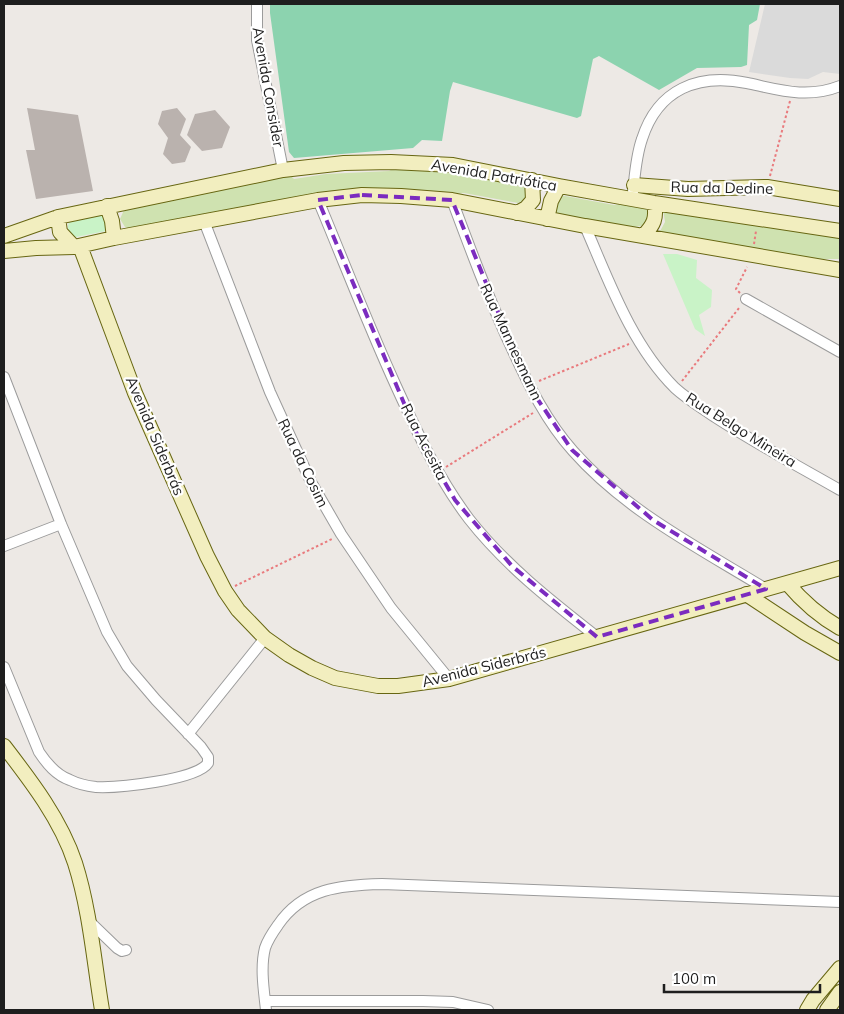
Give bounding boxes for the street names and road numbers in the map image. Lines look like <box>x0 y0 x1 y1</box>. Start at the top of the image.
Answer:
street label: Avenida Consider <box>249 25 289 149</box>
street label: Avenida Patriótica <box>430 154 558 195</box>
street label: Rua da Dedine <box>670 177 774 198</box>
street label: Rua Mannesmann <box>476 280 547 403</box>
street label: Avenida Siderbrás <box>122 373 189 498</box>
street label: Rua Belgo Mineira <box>682 388 800 471</box>
street label: Rua Acesita <box>397 400 452 483</box>
street label: Rua da Cosim <box>274 415 333 510</box>
street label: Avenida Siderbrás <box>420 642 548 691</box>

